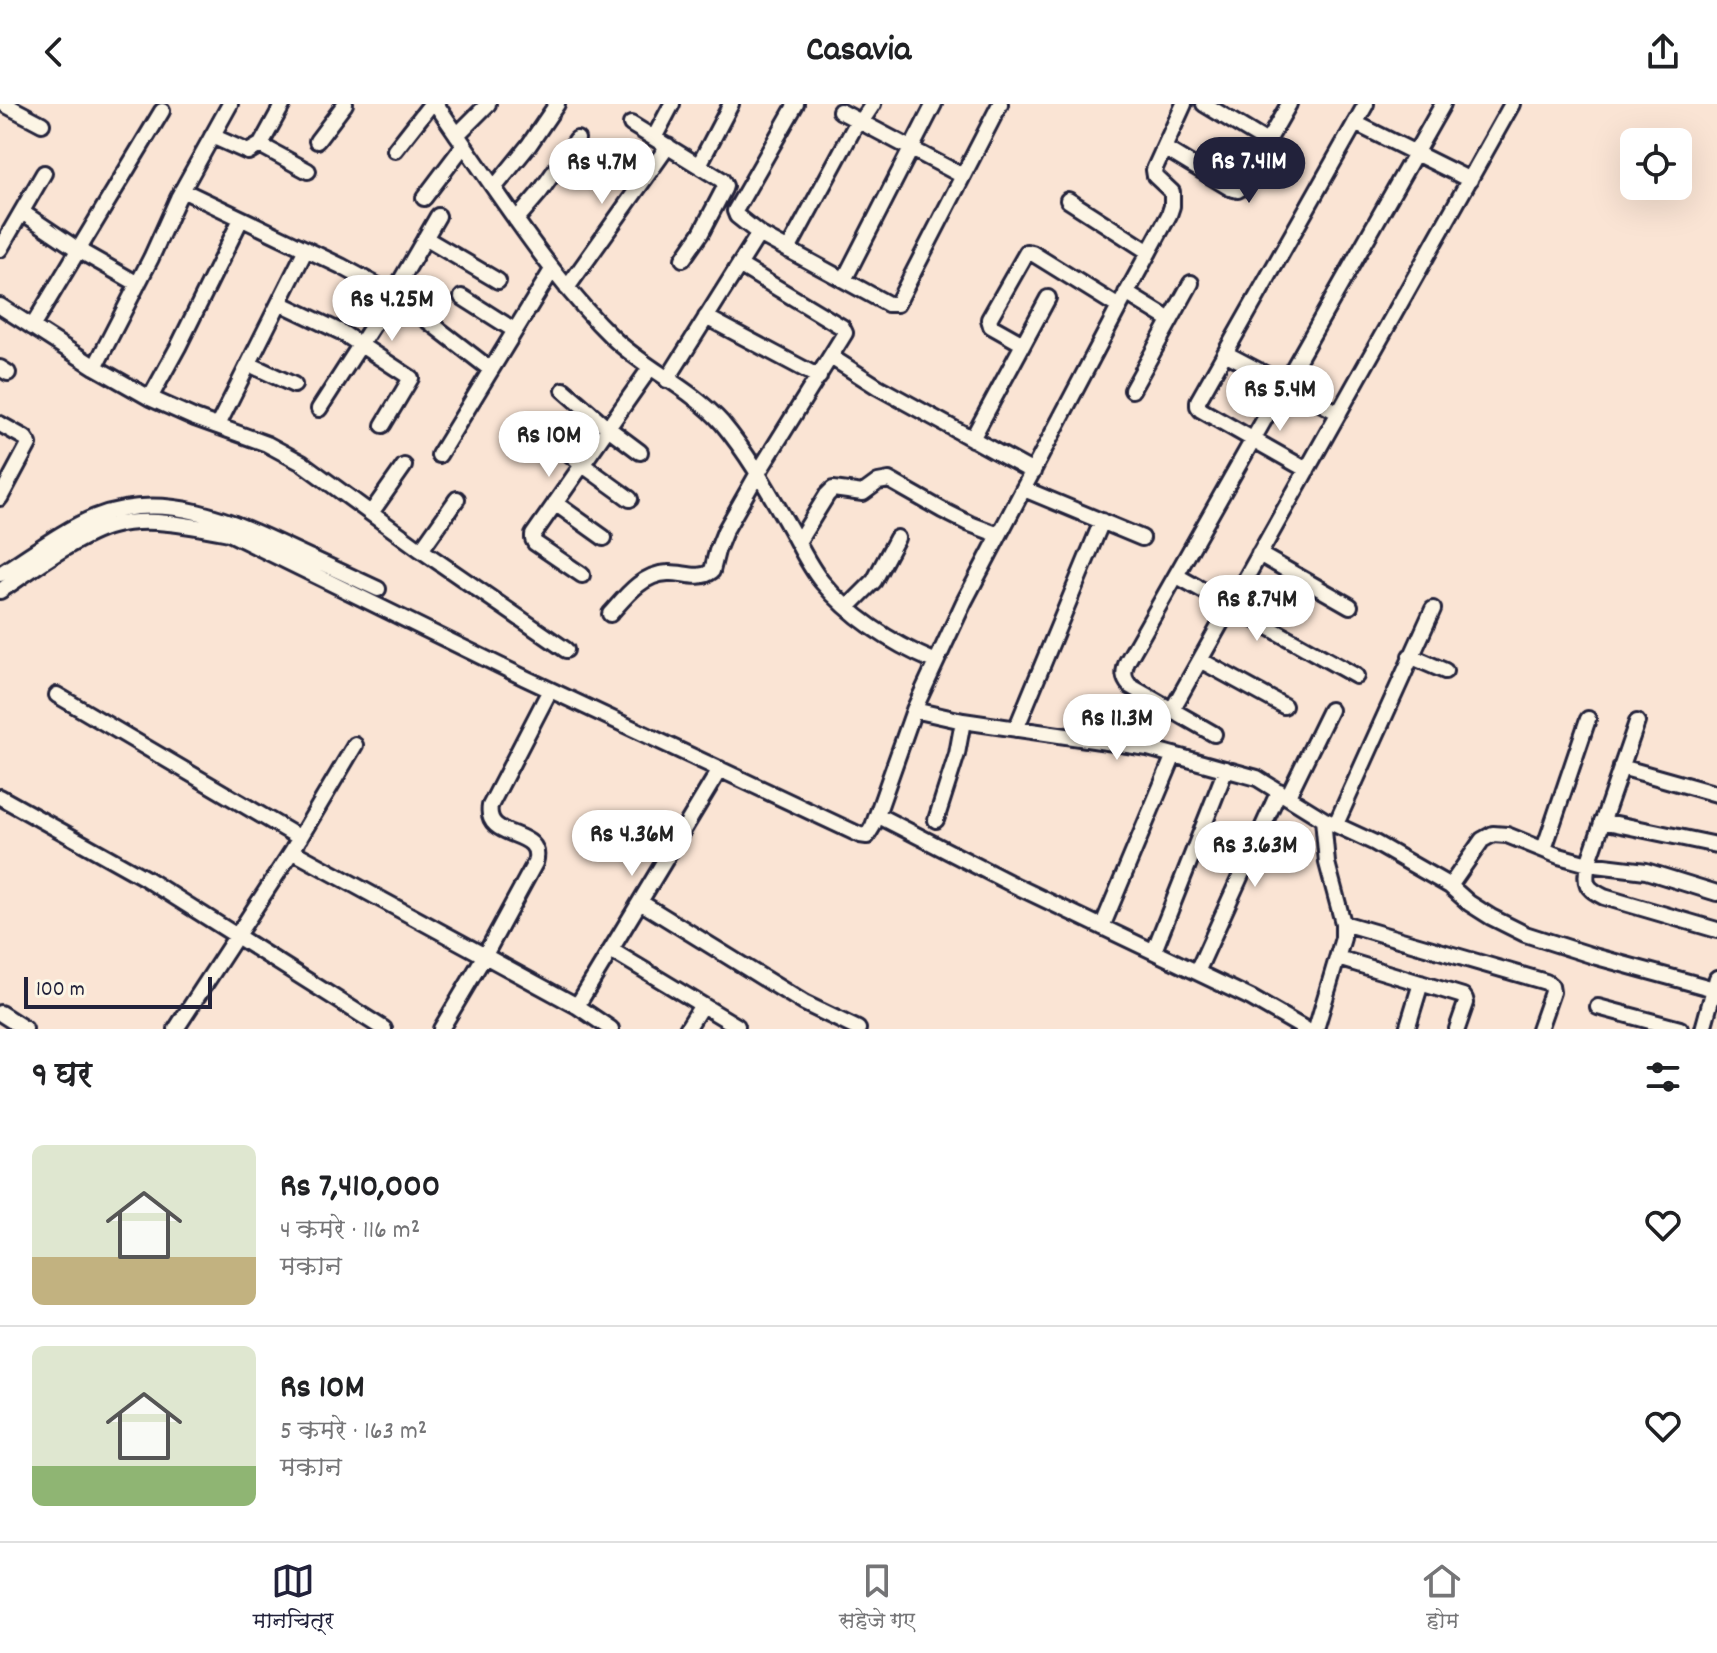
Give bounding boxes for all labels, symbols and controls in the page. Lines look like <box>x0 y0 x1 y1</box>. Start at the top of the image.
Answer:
text: Casavia <box>806 26 911 78</box>
icon: back <box>32 30 76 74</box>
icon: share <box>1641 30 1685 74</box>
map controls <box>1620 128 1692 200</box>
button: locate <box>1620 128 1692 200</box>
pin: Rs 7.41M <box>1166 137 1332 205</box>
pin: Rs 4.7M <box>528 138 676 206</box>
text: Rs 7.41M <box>1211 144 1287 181</box>
text: Rs 4.7M <box>567 145 637 182</box>
pin: Rs 4.25M <box>309 275 475 343</box>
text: Rs 4.25M <box>350 282 434 319</box>
pin: Rs 5.4M <box>1206 365 1354 433</box>
text: Rs 5.4M <box>1244 372 1316 409</box>
pin: Rs 10M <box>484 411 614 479</box>
text: Rs 10M <box>517 418 581 455</box>
pin: Rs 8.74M <box>1174 575 1340 643</box>
text: Rs 8.74M <box>1217 582 1297 619</box>
pin: Rs 11.3M <box>1034 694 1200 762</box>
text: Rs 11.3M <box>1081 701 1153 738</box>
pin: Rs 4.36M <box>549 810 715 878</box>
text: Rs 4.36M <box>590 817 674 854</box>
pin: Rs 3.63M <box>1172 821 1338 889</box>
text: Rs 3.63M <box>1213 828 1297 865</box>
scale bar <box>24 973 212 1009</box>
text: 100 m <box>36 975 85 1006</box>
text: 9 घर <box>32 1053 92 1102</box>
icon: filters <box>1641 1055 1685 1099</box>
text: Rs 7,410,000 <box>280 1164 440 1213</box>
icon: home <box>96 1177 192 1273</box>
icon: heart <box>1641 1203 1685 1247</box>
text: 4 कमरे · 116 m² <box>280 1213 420 1250</box>
text: मकान <box>280 1250 342 1287</box>
text: Rs 10M <box>280 1365 365 1414</box>
icon: home <box>96 1378 192 1474</box>
icon: heart <box>1641 1404 1685 1448</box>
text: 5 कमरे · 163 m² <box>280 1414 427 1451</box>
text: मकान <box>280 1451 342 1488</box>
tab: मानचित्र <box>253 1559 334 1638</box>
tab: सहेजे गए <box>839 1559 915 1638</box>
tab: होम <box>1420 1559 1464 1638</box>

